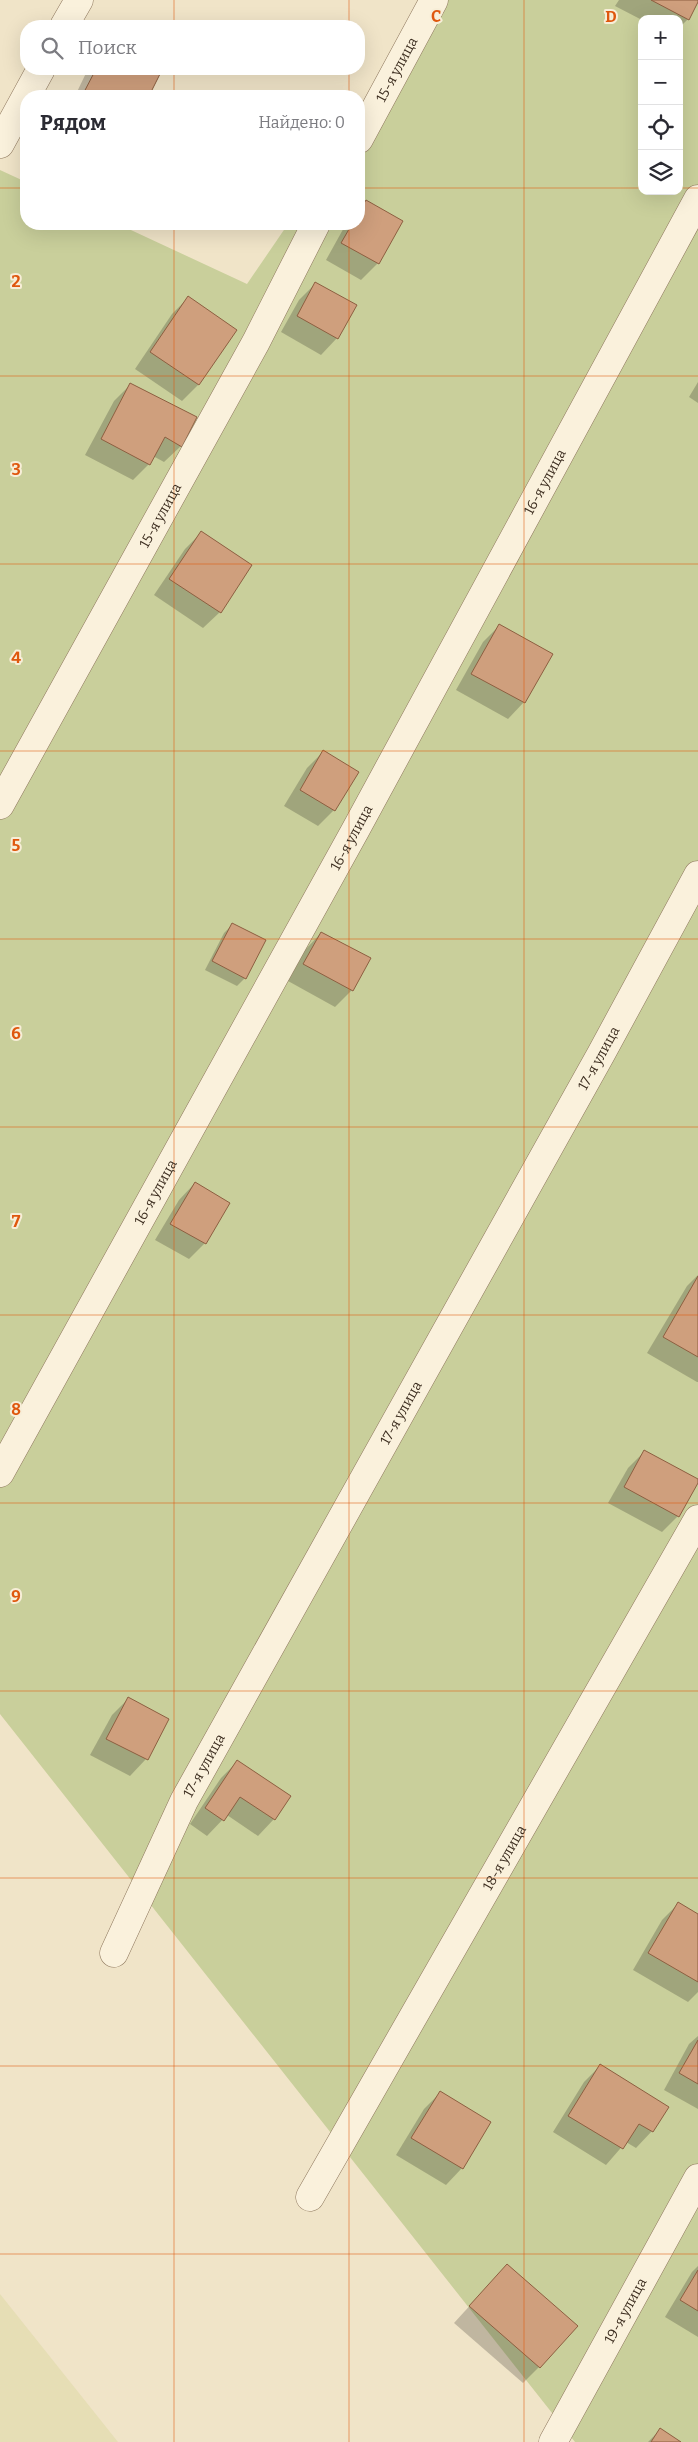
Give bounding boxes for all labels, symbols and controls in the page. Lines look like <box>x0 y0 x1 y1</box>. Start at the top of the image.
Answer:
text: C <box>431 7 441 26</box>
text: D <box>605 7 617 26</box>
map controls <box>638 15 683 195</box>
button: + <box>638 15 683 60</box>
search box <box>20 20 365 75</box>
icon: search <box>38 34 66 62</box>
street label: 15-я улица <box>373 34 422 105</box>
text: Поиск <box>78 36 137 59</box>
button: − <box>638 60 683 105</box>
button: locate <box>638 105 683 150</box>
text: Рядом <box>40 110 106 136</box>
text: Найдено: 0 <box>258 113 345 132</box>
button: layers <box>638 150 683 195</box>
text: 2 <box>11 272 21 291</box>
street label: 16-я улица <box>520 446 570 518</box>
text: 3 <box>11 460 21 479</box>
street label: 15-я улица <box>136 480 185 551</box>
text: 4 <box>11 648 21 667</box>
street label: 16-я улица <box>327 802 377 874</box>
text: 5 <box>12 836 21 855</box>
street label: 17-я улица <box>575 1023 623 1093</box>
text: 6 <box>11 1024 21 1043</box>
street label: 16-я улица <box>131 1156 181 1228</box>
text: 7 <box>12 1212 21 1231</box>
street label: 17-я улица <box>377 1378 426 1448</box>
text: 8 <box>11 1400 21 1419</box>
text: 9 <box>11 1587 21 1606</box>
street label: 17-я улица <box>180 1731 229 1801</box>
street label: 18-я улица <box>479 1822 530 1894</box>
street label: 19-я улица <box>601 2275 651 2346</box>

